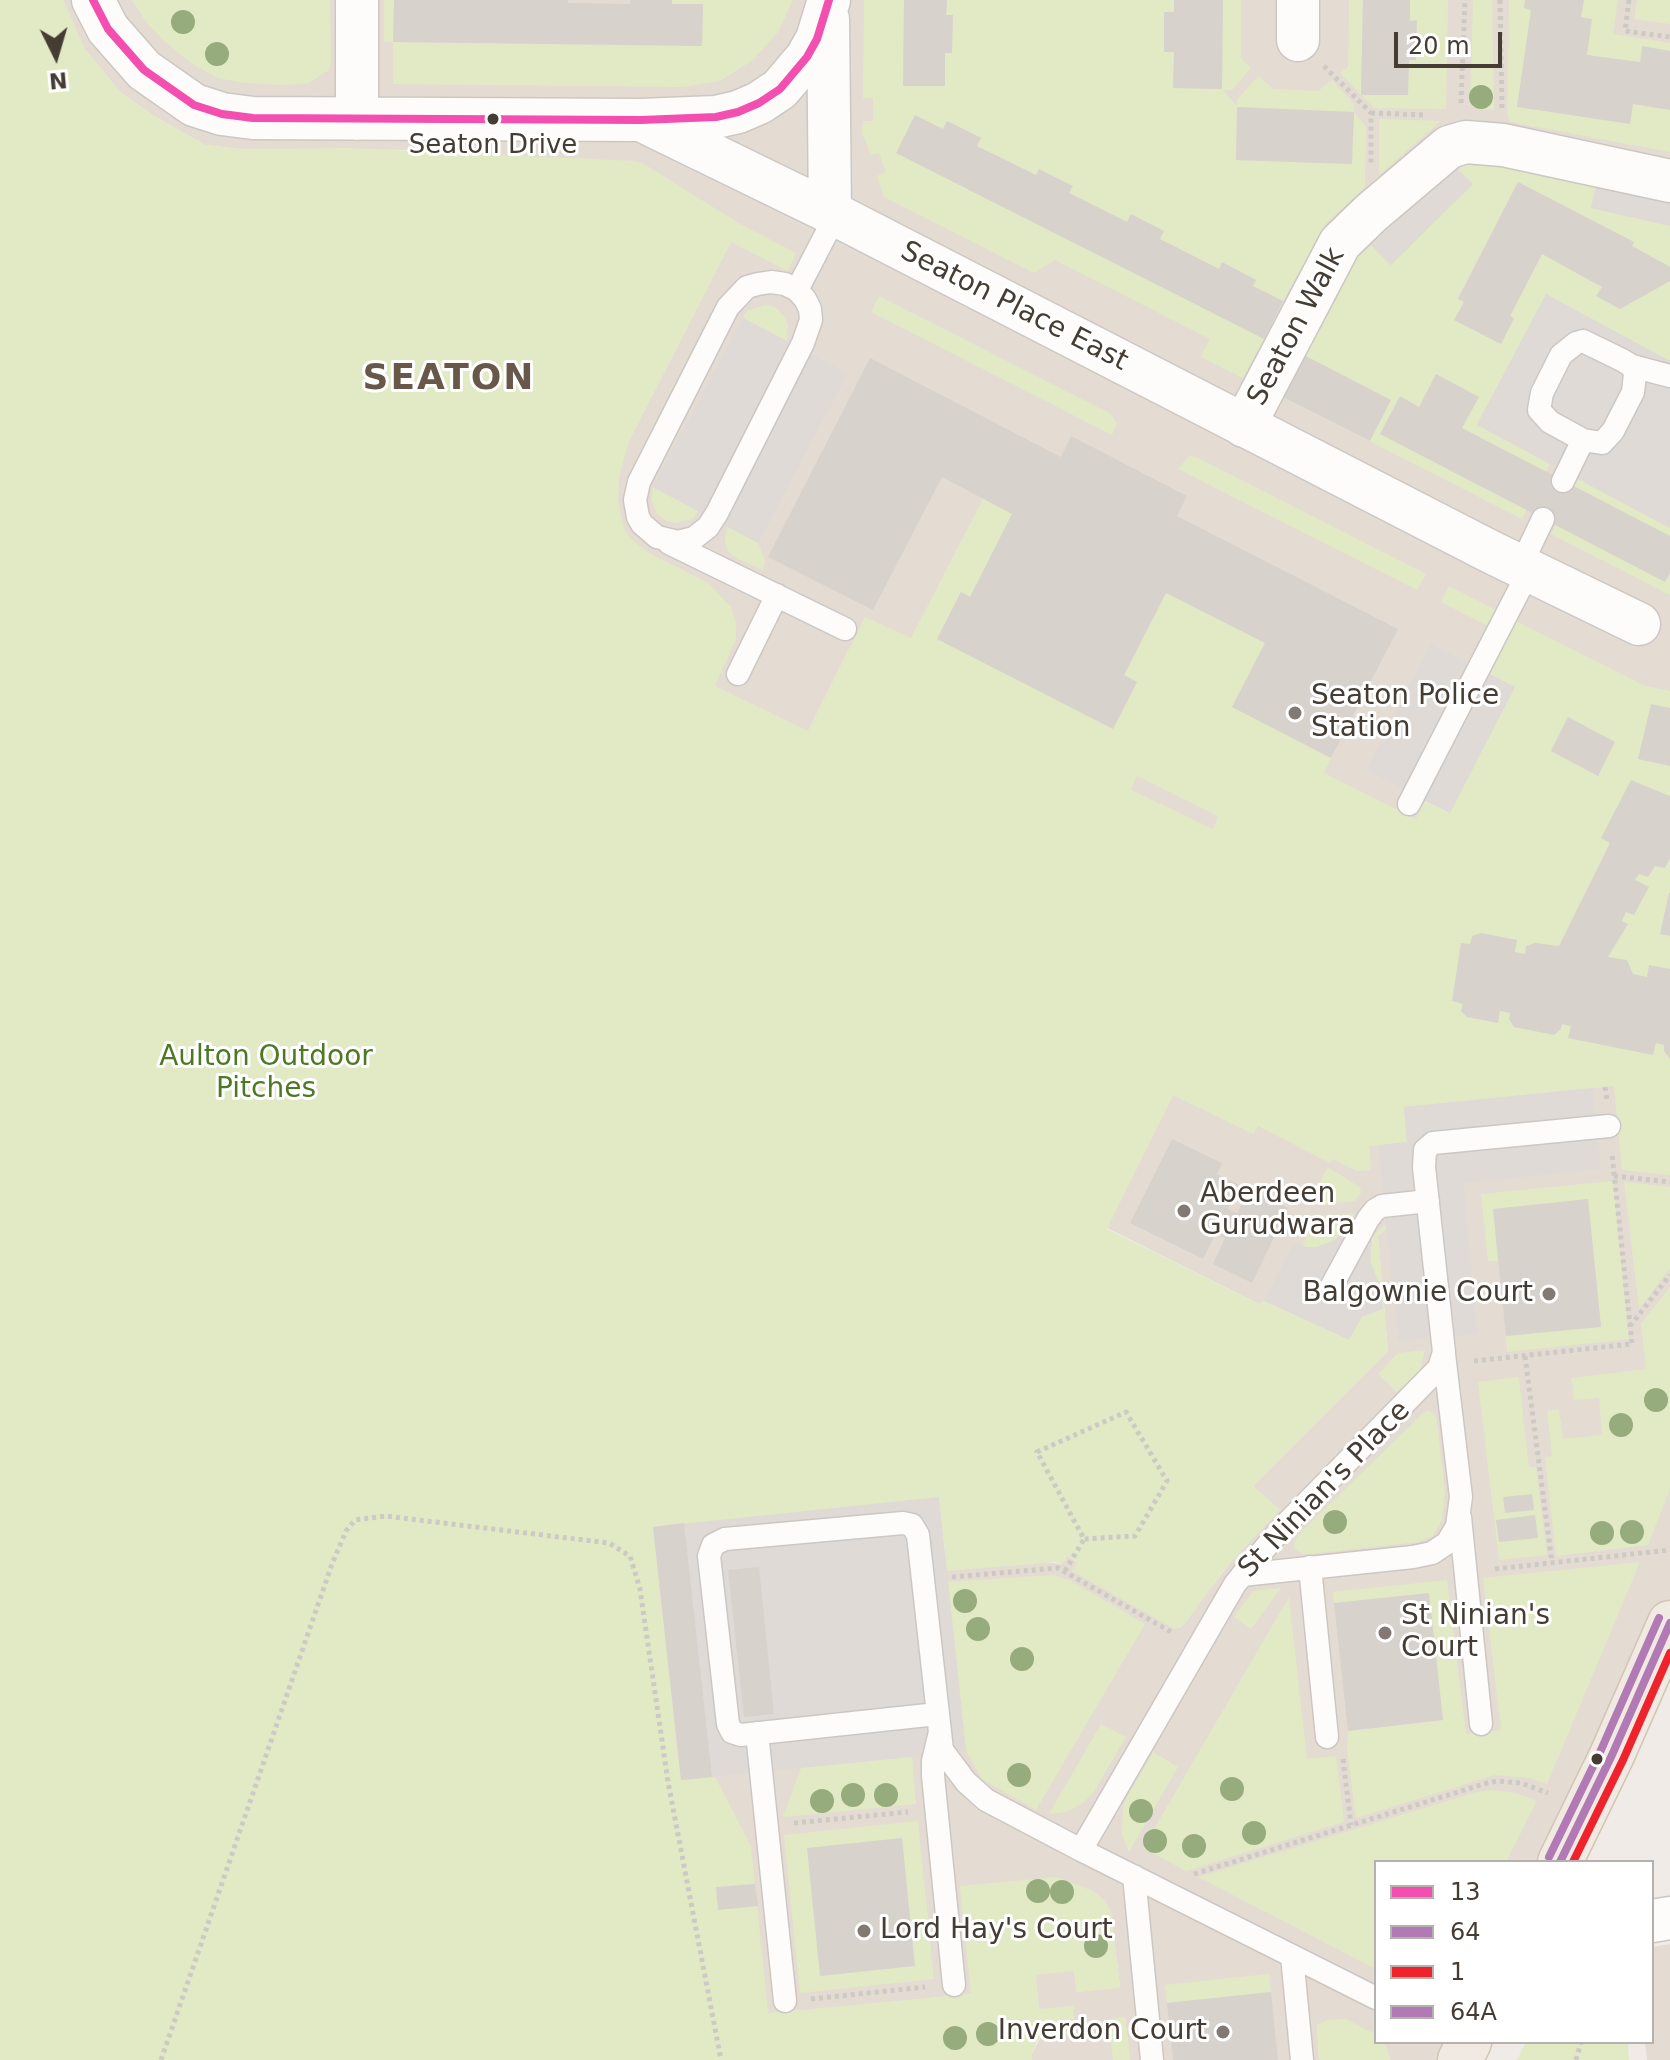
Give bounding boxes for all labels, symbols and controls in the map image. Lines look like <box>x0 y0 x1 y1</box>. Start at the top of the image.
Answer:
north arrow <box>16 16 96 96</box>
scale bar <box>1398 16 1506 66</box>
text: 20 m <box>1408 32 1470 60</box>
text: N <box>48 67 68 94</box>
marker: Seaton Drive <box>485 111 501 127</box>
place label: Seaton Drive <box>409 130 577 162</box>
street label: Seaton Place East <box>895 235 1133 379</box>
street label: Seaton Walk <box>1241 242 1353 412</box>
district label: SEATON <box>363 358 535 402</box>
place label: Seaton Police Station <box>1311 680 1499 746</box>
marker: Seaton Police Station <box>1286 704 1304 722</box>
park label: Aulton Outdoor Pitches <box>159 1041 373 1107</box>
place label: Aberdeen Gurudwara <box>1200 1178 1355 1244</box>
marker: Aberdeen Gurudwara <box>1175 1202 1193 1220</box>
place label: Balgownie Court <box>1302 1277 1533 1311</box>
marker: Balgownie Court <box>1540 1285 1558 1303</box>
street label: St Ninian's Place <box>1232 1395 1418 1585</box>
place label: St Ninian's Court <box>1401 1600 1550 1666</box>
marker: St Ninian's Court <box>1376 1624 1394 1642</box>
unlabelled marker <box>1589 1751 1605 1767</box>
legend <box>1374 1860 1654 2044</box>
text: 13 <box>1450 1878 1481 1906</box>
place label: Lord Hay's Court <box>880 1914 1113 1948</box>
text: 64 <box>1450 1918 1481 1946</box>
marker: Lord Hay's Court <box>855 1922 873 1940</box>
text: 1 <box>1450 1958 1465 1986</box>
text: 64A <box>1450 1998 1497 2026</box>
place label: Inverdon Court <box>998 2015 1207 2049</box>
marker: Inverdon Court <box>1214 2023 1232 2041</box>

